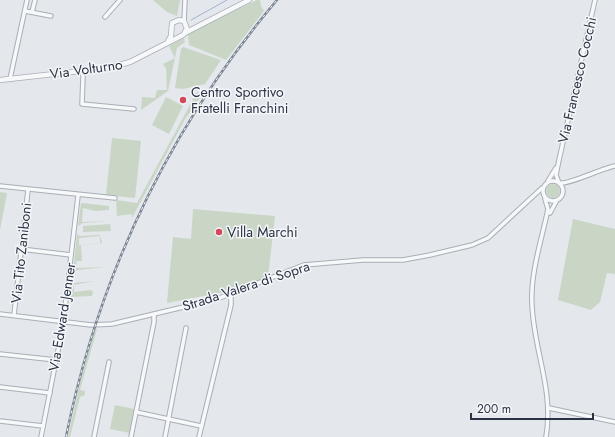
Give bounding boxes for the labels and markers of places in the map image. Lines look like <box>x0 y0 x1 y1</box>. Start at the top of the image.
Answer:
place label: Centro Sportivo Fratelli Franchini <box>191 82 288 118</box>
marker: Centro Sportivo Fratelli Franchini <box>178 95 188 105</box>
place label: Villa Marchi <box>227 222 298 242</box>
marker: Villa Marchi <box>214 227 224 237</box>

